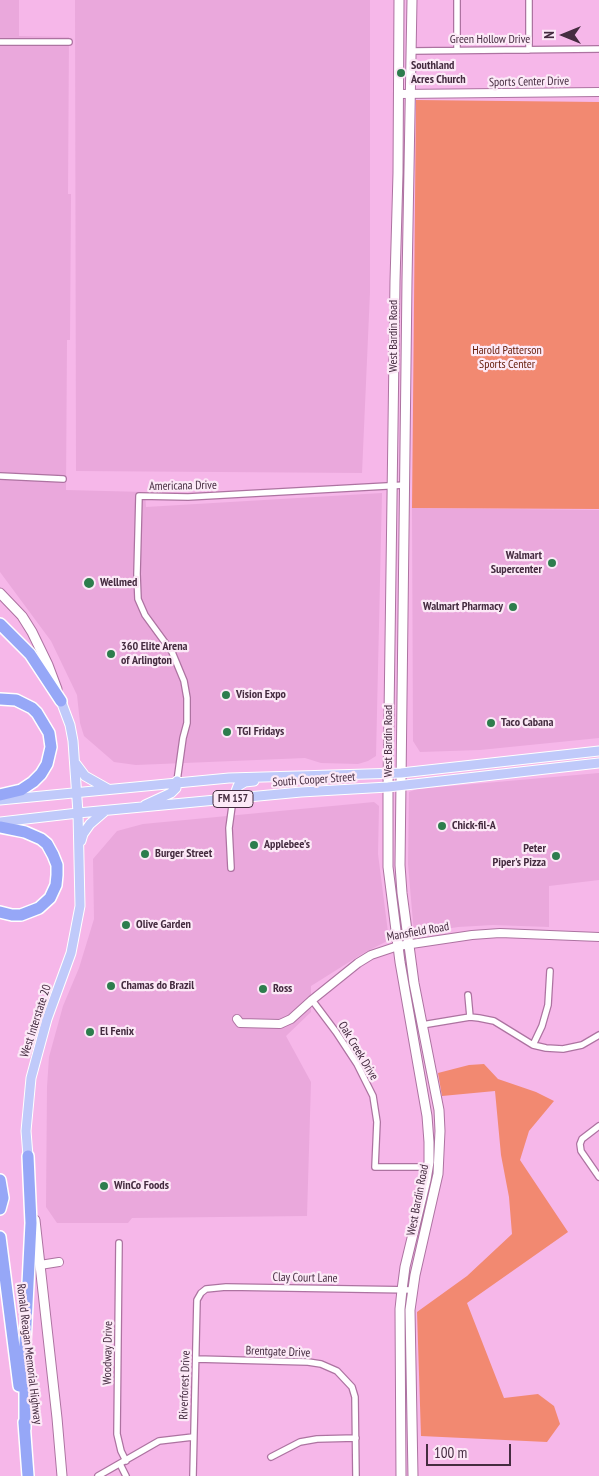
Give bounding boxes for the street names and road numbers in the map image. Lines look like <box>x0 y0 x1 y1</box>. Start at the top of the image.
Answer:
street label: Green Hollow Drive <box>450 33 530 47</box>
street label: Sports Center Drive <box>489 74 569 90</box>
street label: West Bardin Road <box>387 300 401 372</box>
street label: Americana Drive <box>149 478 217 494</box>
street label: West Bardin Road <box>382 705 396 777</box>
street label: South Cooper Street <box>272 770 356 790</box>
road number: FM 157 <box>213 791 253 808</box>
street label: Mansfield Road <box>386 919 450 945</box>
street label: West Interstate 20 <box>17 983 55 1059</box>
street label: Oak Creek Drive <box>335 1019 381 1083</box>
street label: West Bardin Road <box>404 1163 432 1237</box>
street label: Clay Court Lane <box>272 1270 338 1286</box>
street label: Ronald Reagan Memorial Highway <box>13 1283 45 1425</box>
street label: Woodway Drive <box>100 1321 116 1385</box>
street label: Brentgate Drive <box>245 1344 311 1360</box>
street label: Riverforest Drive <box>177 1350 193 1420</box>

